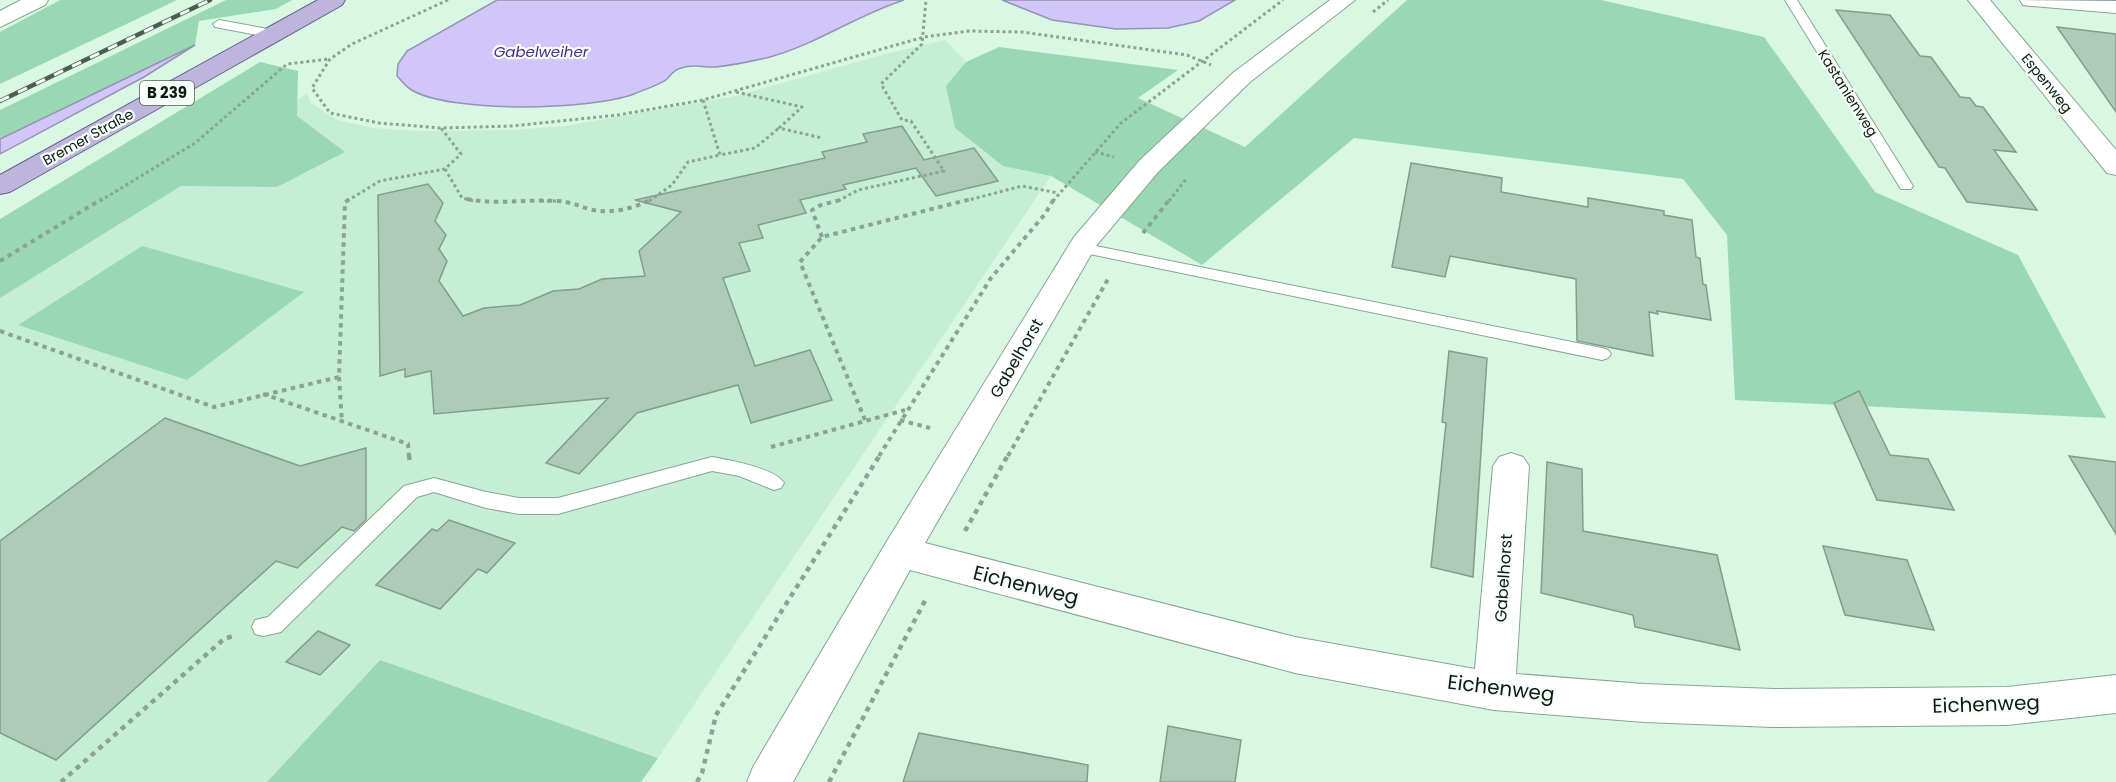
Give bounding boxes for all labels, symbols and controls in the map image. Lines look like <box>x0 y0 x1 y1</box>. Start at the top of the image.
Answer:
water label: Gabelweiher <box>494 41 589 62</box>
street label: Kastanienweg <box>1813 46 1883 140</box>
street label: Espenweg <box>2017 49 2077 117</box>
road number: B 239 <box>140 81 194 105</box>
street label: Bremer Straße <box>39 104 137 170</box>
street label: Gabelhorst <box>984 314 1049 402</box>
street label: Gabelhorst <box>1489 533 1518 623</box>
street label: Eichenweg <box>970 558 1082 612</box>
street label: Eichenweg <box>1446 668 1556 708</box>
street label: Eichenweg <box>1932 688 2040 720</box>

